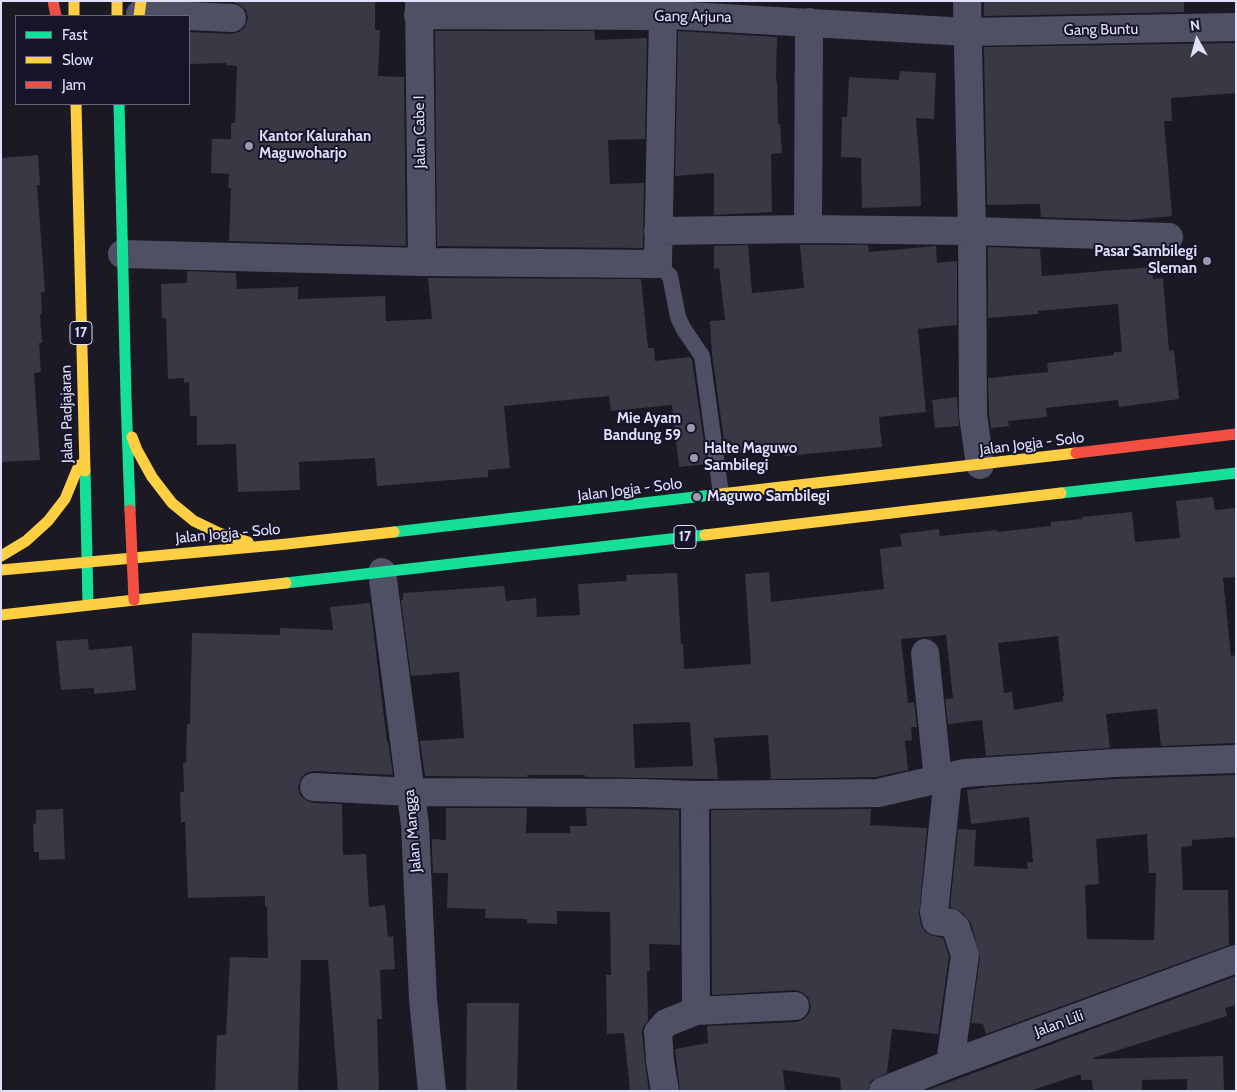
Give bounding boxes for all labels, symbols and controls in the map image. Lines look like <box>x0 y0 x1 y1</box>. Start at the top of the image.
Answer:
street label: Gang Arjuna <box>654 7 732 27</box>
legend <box>15 15 190 105</box>
north arrow <box>1172 15 1222 65</box>
text: N <box>1189 16 1201 35</box>
street label: Gang Buntu <box>1064 20 1138 40</box>
text: Fast <box>62 26 87 44</box>
text: Slow <box>62 51 93 69</box>
text: Jam <box>62 76 86 94</box>
street label: Jalan Cabe I <box>410 95 430 169</box>
place label: Kantor Kalurahan Maguwoharjo <box>259 128 371 163</box>
marker: Kantor Kalurahan Maguwoharjo <box>243 140 255 152</box>
place label: Pasar Sambilegi Sleman <box>1094 243 1197 278</box>
marker: Pasar Sambilegi Sleman <box>1201 255 1213 267</box>
road number: 17 <box>70 322 92 344</box>
street label: Jalan Padjajaran <box>57 365 77 463</box>
place label: Mie Ayam Bandung 59 <box>603 410 681 445</box>
marker: Mie Ayam Bandung 59 <box>685 422 697 434</box>
street label: Jalan Jogja - Solo <box>979 429 1085 459</box>
place label: Halte Maguwo Sambilegi <box>704 440 797 475</box>
marker: Halte Maguwo Sambilegi <box>688 452 700 464</box>
street label: Jalan Jogja - Solo <box>577 475 683 505</box>
place label: Maguwo Sambilegi <box>707 488 830 506</box>
marker: Maguwo Sambilegi <box>691 491 703 503</box>
street label: Jalan Jogja - Solo <box>175 520 281 548</box>
road number: 17 <box>674 526 696 548</box>
street label: Jalan Mangga <box>400 789 426 873</box>
street label: Jalan Lili <box>1032 1007 1086 1041</box>

